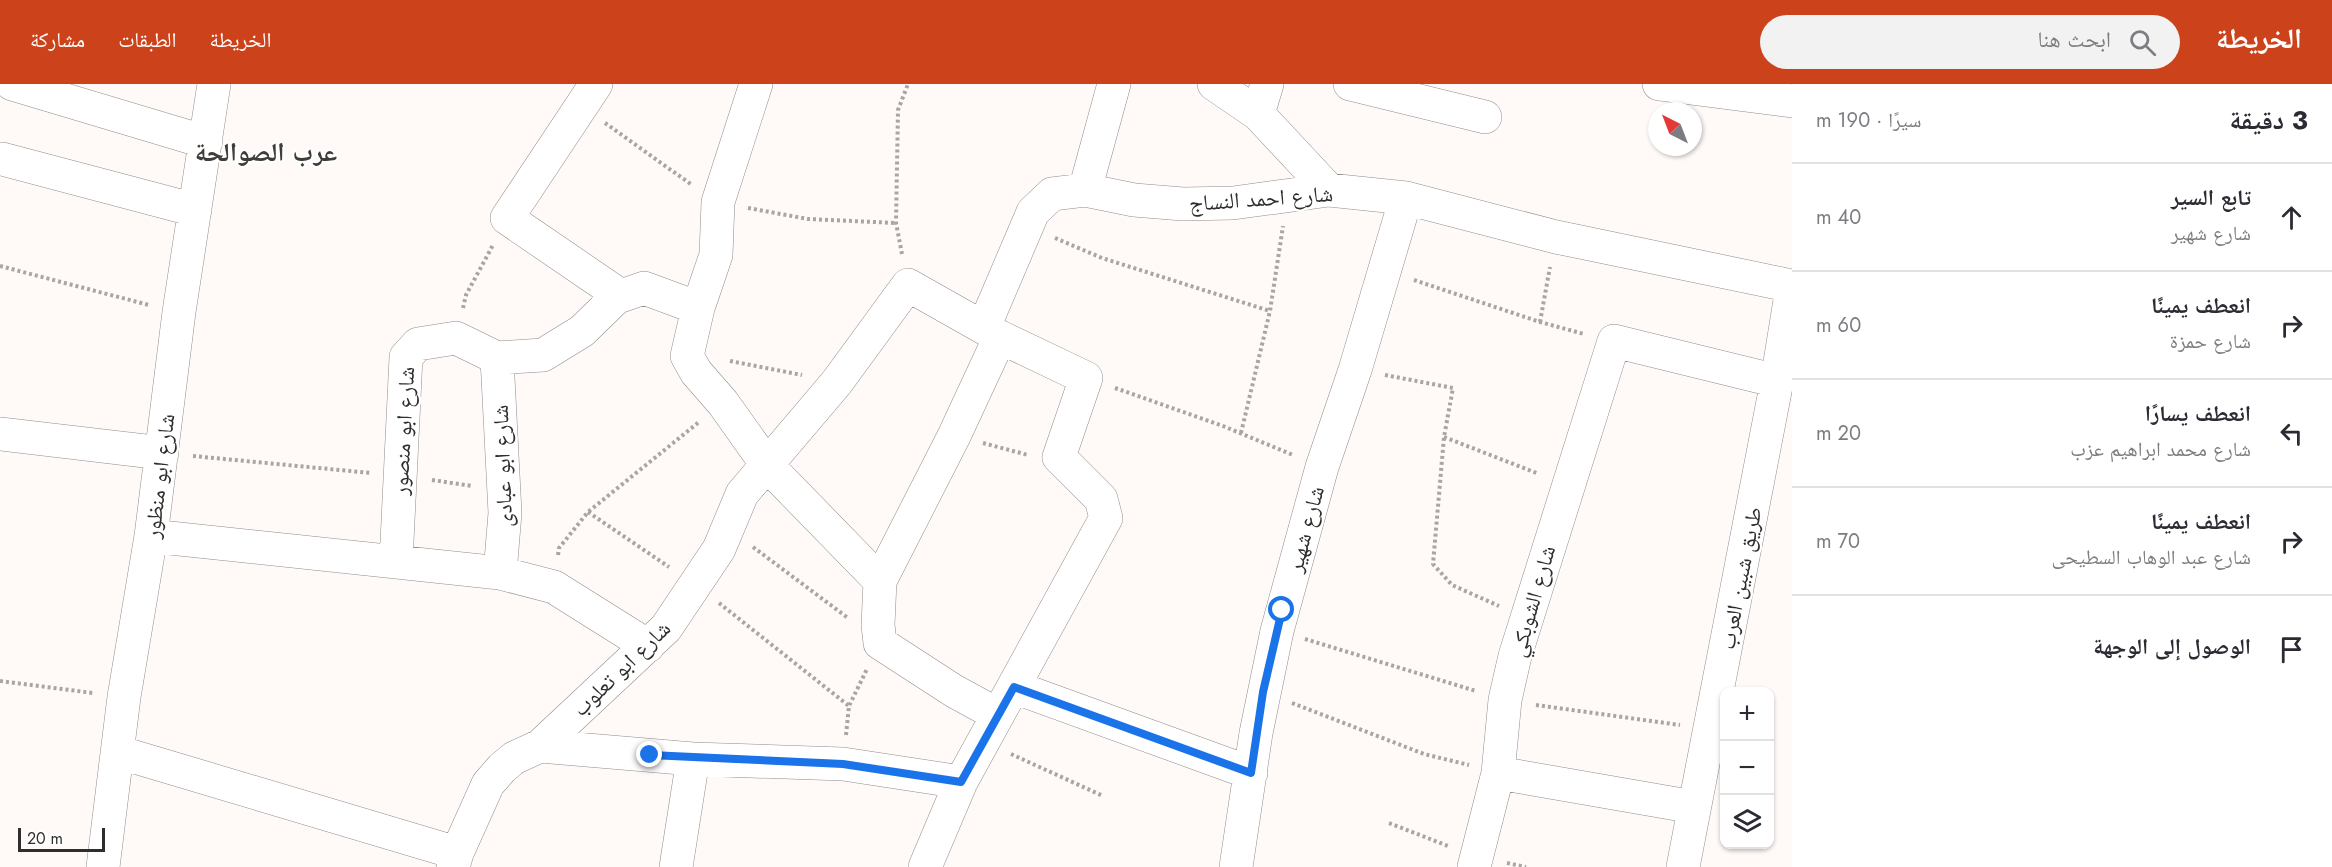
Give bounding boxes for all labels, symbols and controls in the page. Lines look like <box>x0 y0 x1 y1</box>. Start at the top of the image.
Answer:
search box <box>1760 15 2180 69</box>
text: الخريطة <box>2216 18 2302 59</box>
text: ابحث هنا <box>2037 23 2111 55</box>
text: مشاركة <box>30 25 85 55</box>
text: الطبقات <box>118 25 177 55</box>
text: الخريطة <box>210 25 271 55</box>
icon: search <box>2126 26 2159 59</box>
text: 3 دقيقة <box>2229 101 2308 139</box>
north arrow <box>1648 102 1702 156</box>
text: سيرًا · 190 m <box>1816 106 1921 135</box>
district label: عرب الصوالحة <box>195 133 337 171</box>
street label: شارع احمد النساج <box>1188 177 1334 219</box>
text: تابع السير <box>2171 181 2251 213</box>
icon: ahead <box>2275 201 2308 234</box>
text: 40 m <box>1816 203 1861 232</box>
text: شارع شهير <box>2171 219 2251 248</box>
text: انعطف يمينًا <box>2151 289 2251 321</box>
icon: right <box>2275 309 2308 342</box>
text: 60 m <box>1816 311 1861 340</box>
text: شارع حمزة <box>2170 327 2251 356</box>
street label: شارع ابو منصور <box>384 366 422 497</box>
text: انعطف يسارًا <box>2145 397 2251 429</box>
street label: شارع ابو عبادى <box>484 404 520 528</box>
street label: شارع ابو منظور <box>135 412 183 541</box>
icon: left <box>2275 417 2308 450</box>
text: 20 m <box>1816 419 1861 448</box>
text: شارع محمد ابراهيم عزب <box>2070 435 2251 464</box>
street label: شارع شهير <box>1278 482 1332 577</box>
street label: طريق شبين العرب <box>1710 504 1770 652</box>
text: انعطف يمينًا <box>2151 505 2251 537</box>
icon: right <box>2275 525 2308 558</box>
text: 70 m <box>1816 527 1860 556</box>
street label: شارع الشوبكي <box>1501 542 1565 661</box>
text: شارع عبد الوهاب السطيحى <box>2051 543 2251 572</box>
route start <box>1268 596 1294 622</box>
street label: شارع ابو تعلوب <box>565 613 677 723</box>
text: الوصول إلى الوجهة <box>2093 630 2251 662</box>
icon: arrive <box>2275 633 2308 666</box>
map controls <box>1720 687 1774 849</box>
button: + <box>1720 687 1774 741</box>
route end <box>636 741 662 767</box>
button: − <box>1720 741 1774 795</box>
button: layers <box>1720 795 1774 849</box>
scale bar <box>18 825 105 852</box>
text: 20 m <box>27 827 63 850</box>

